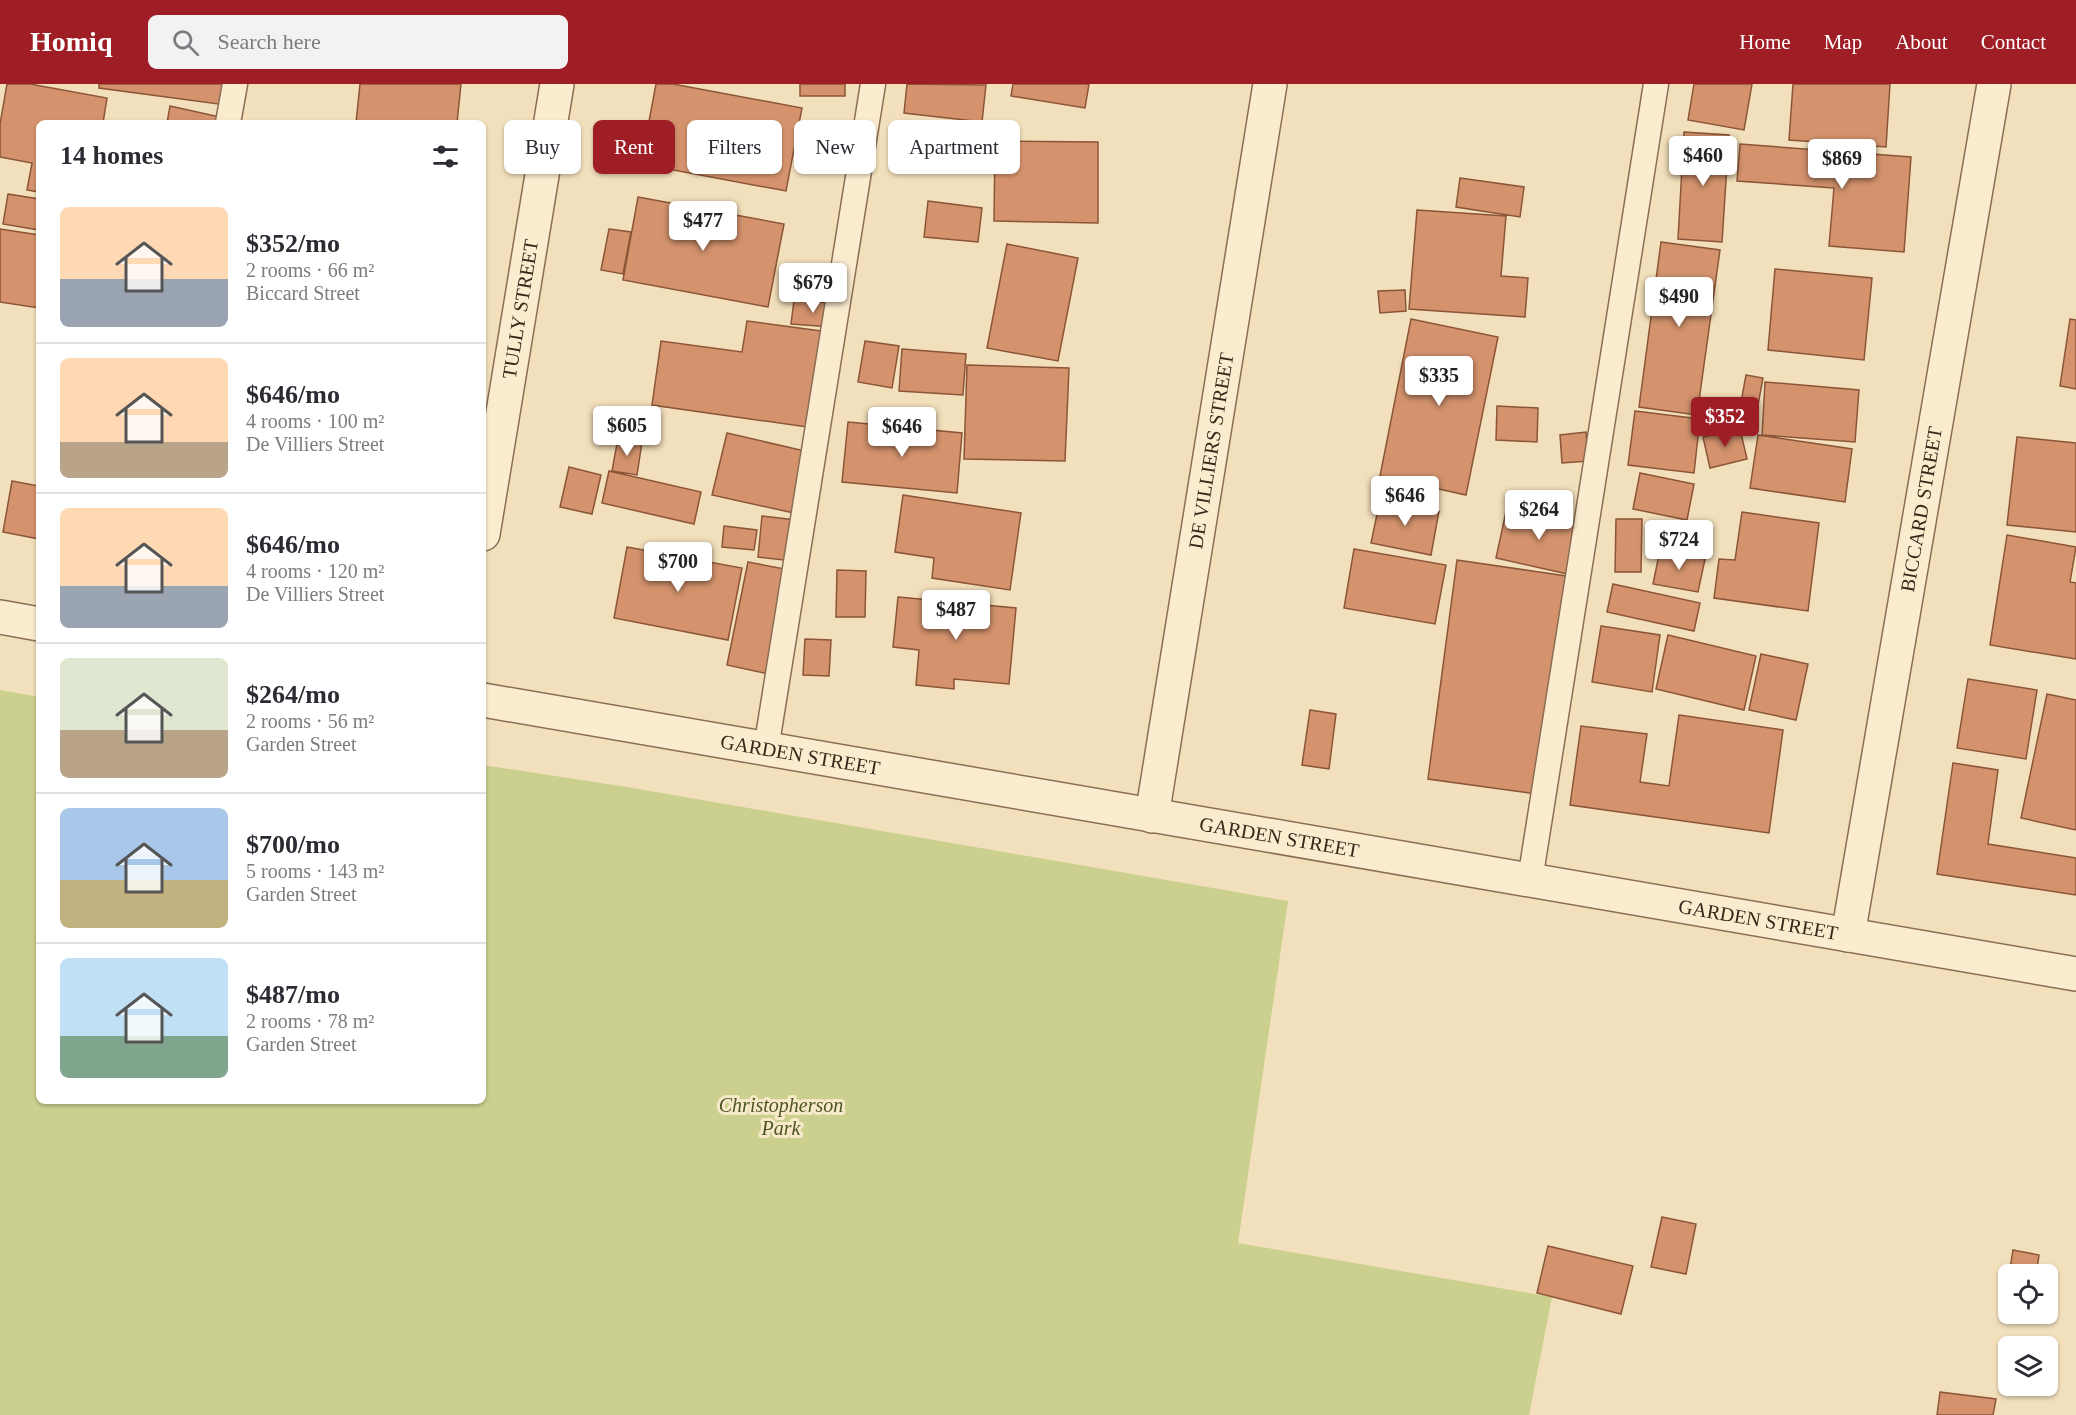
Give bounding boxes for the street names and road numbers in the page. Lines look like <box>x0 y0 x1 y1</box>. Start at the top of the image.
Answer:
street label: TULLY STREET <box>498 238 542 380</box>
street label: DE VILLIERS STREET <box>1184 351 1238 550</box>
street label: BICCARD STREET <box>1896 425 1946 594</box>
street label: GARDEN STREET <box>719 730 882 779</box>
street label: GARDEN STREET <box>1198 812 1361 862</box>
street label: GARDEN STREET <box>1677 895 1840 944</box>

